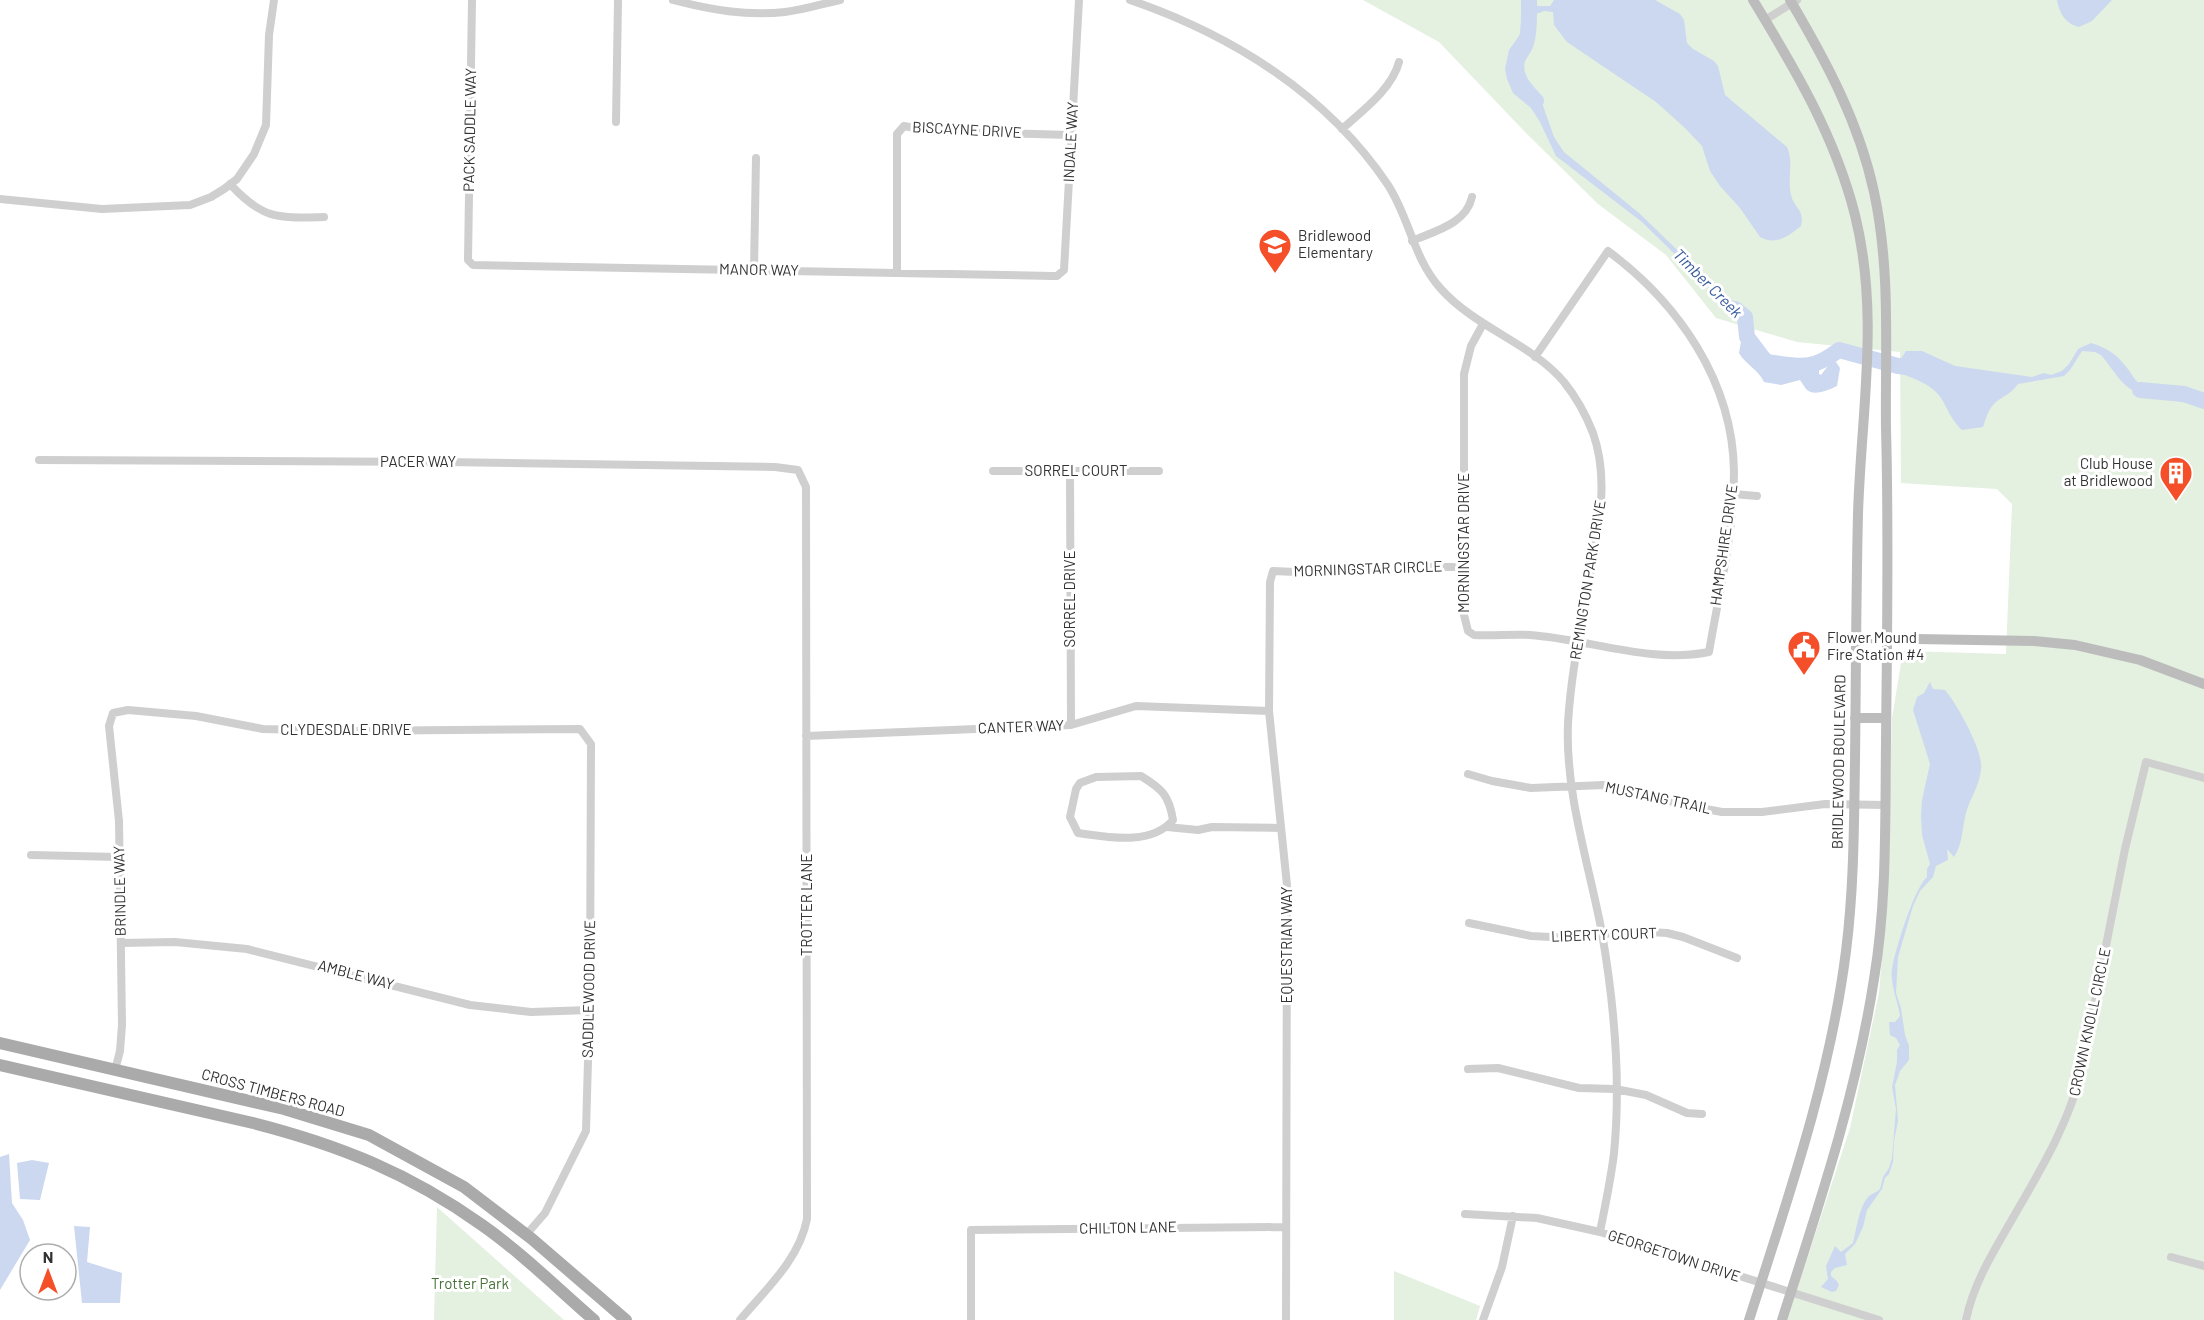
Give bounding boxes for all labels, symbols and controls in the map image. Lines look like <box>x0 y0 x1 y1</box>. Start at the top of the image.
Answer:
street label: PACK SADDLE WAY <box>459 68 479 192</box>
street label: INDALE WAY <box>1059 101 1081 183</box>
street label: BISCAYNE DRIVE <box>912 117 1022 141</box>
place label: Bridlewood Elementary <box>1298 226 1373 261</box>
school or university icon: Bridlewood Elementary <box>1257 227 1293 274</box>
water label: Timber Creek <box>1670 244 1747 321</box>
street label: MANOR WAY <box>719 259 799 279</box>
street label: PACER WAY <box>380 452 456 470</box>
place label: Club House at Bridlewood <box>2064 454 2153 489</box>
building icon: Club House at Bridlewood <box>2158 455 2194 502</box>
street label: SORREL COURT <box>1025 461 1127 479</box>
street label: MORNINGSTAR DRIVE <box>1454 473 1472 613</box>
street label: HAMPSHIRE DRIVE <box>1706 483 1740 607</box>
street label: REMINGTON PARK DRIVE <box>1566 499 1609 661</box>
street label: SORREL DRIVE <box>1060 550 1078 648</box>
street label: MORNINGSTAR CIRCLE <box>1293 556 1443 580</box>
place label: Flower Mound Fire Station #4 <box>1827 628 1924 663</box>
public building icon: Flower Mound Fire Station #4 <box>1786 629 1822 676</box>
street label: BRIDLEWOOD BOULEVARD <box>1827 675 1849 849</box>
street label: CANTER WAY <box>977 715 1064 737</box>
street label: CLYDESDALE DRIVE <box>280 720 412 738</box>
street label: MUSTANG TRAIL <box>1604 777 1713 817</box>
street label: BRINDLE WAY <box>109 846 129 936</box>
street label: TROTTER LANE <box>797 854 815 956</box>
street label: EQUESTRIAN WAY <box>1277 886 1295 1004</box>
street label: SADDLEWOOD DRIVE <box>578 920 598 1058</box>
street label: LIBERTY COURT <box>1551 923 1657 945</box>
street label: CROWN KNOLL CIRCLE <box>2065 946 2114 1098</box>
street label: AMBLE WAY <box>316 955 396 993</box>
street label: CROSS TIMBERS ROAD <box>200 1064 347 1120</box>
street label: CHILTON LANE <box>1079 1217 1177 1237</box>
street label: GEORGETOWN DRIVE <box>1606 1225 1743 1285</box>
north arrow <box>18 1242 78 1302</box>
text: N <box>43 1247 53 1266</box>
park label: Trotter Park <box>431 1274 509 1292</box>

